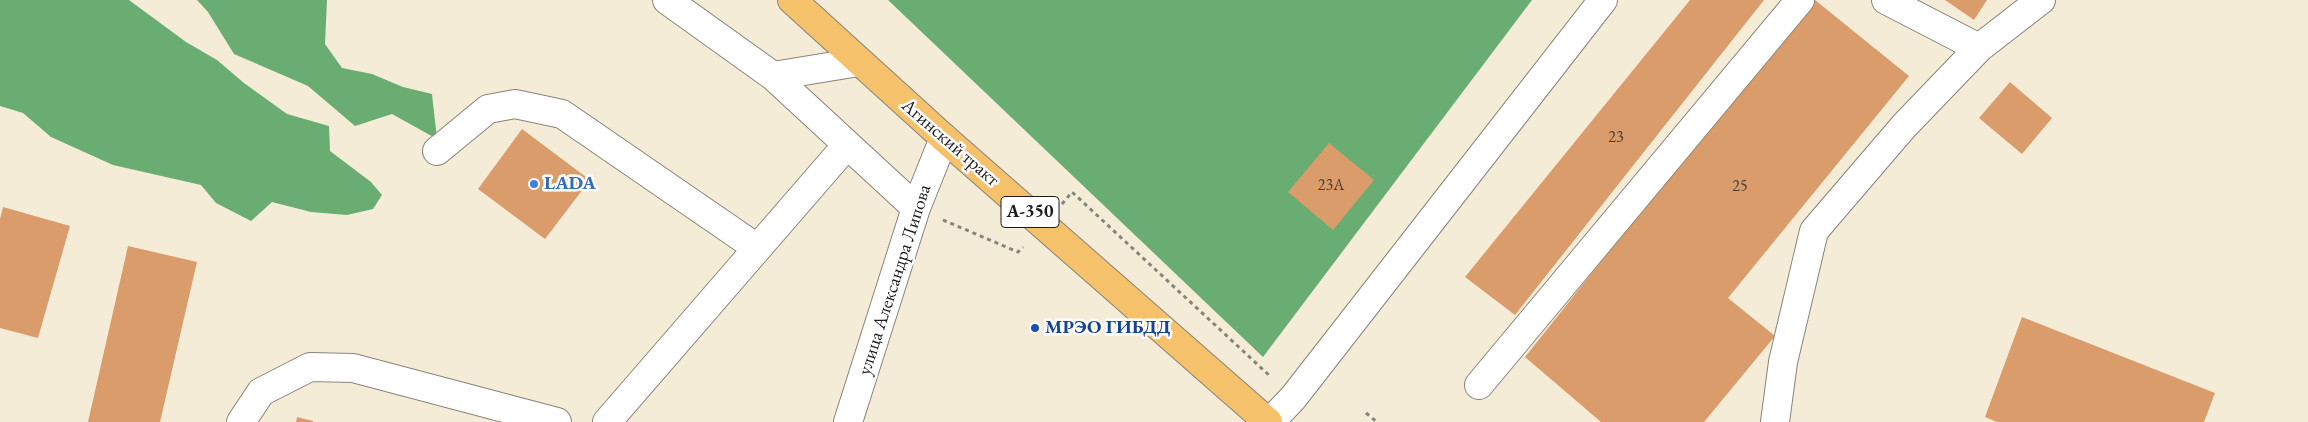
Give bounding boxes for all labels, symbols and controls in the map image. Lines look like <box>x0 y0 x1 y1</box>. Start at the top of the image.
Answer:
street label: Агинский тракт <box>897 94 1003 192</box>
house number: 23 <box>1608 128 1624 148</box>
place label: LADA <box>544 173 596 195</box>
house number: 23А <box>1318 176 1344 196</box>
house number: 25 <box>1732 177 1748 197</box>
marker: LADA <box>528 178 540 190</box>
street label: улица Александра Липова <box>853 182 937 378</box>
road number: А-350 <box>1001 196 1059 228</box>
place label: МРЭО ГИБДД <box>1045 317 1170 339</box>
marker: МРЭО ГИБДД <box>1029 322 1041 334</box>

